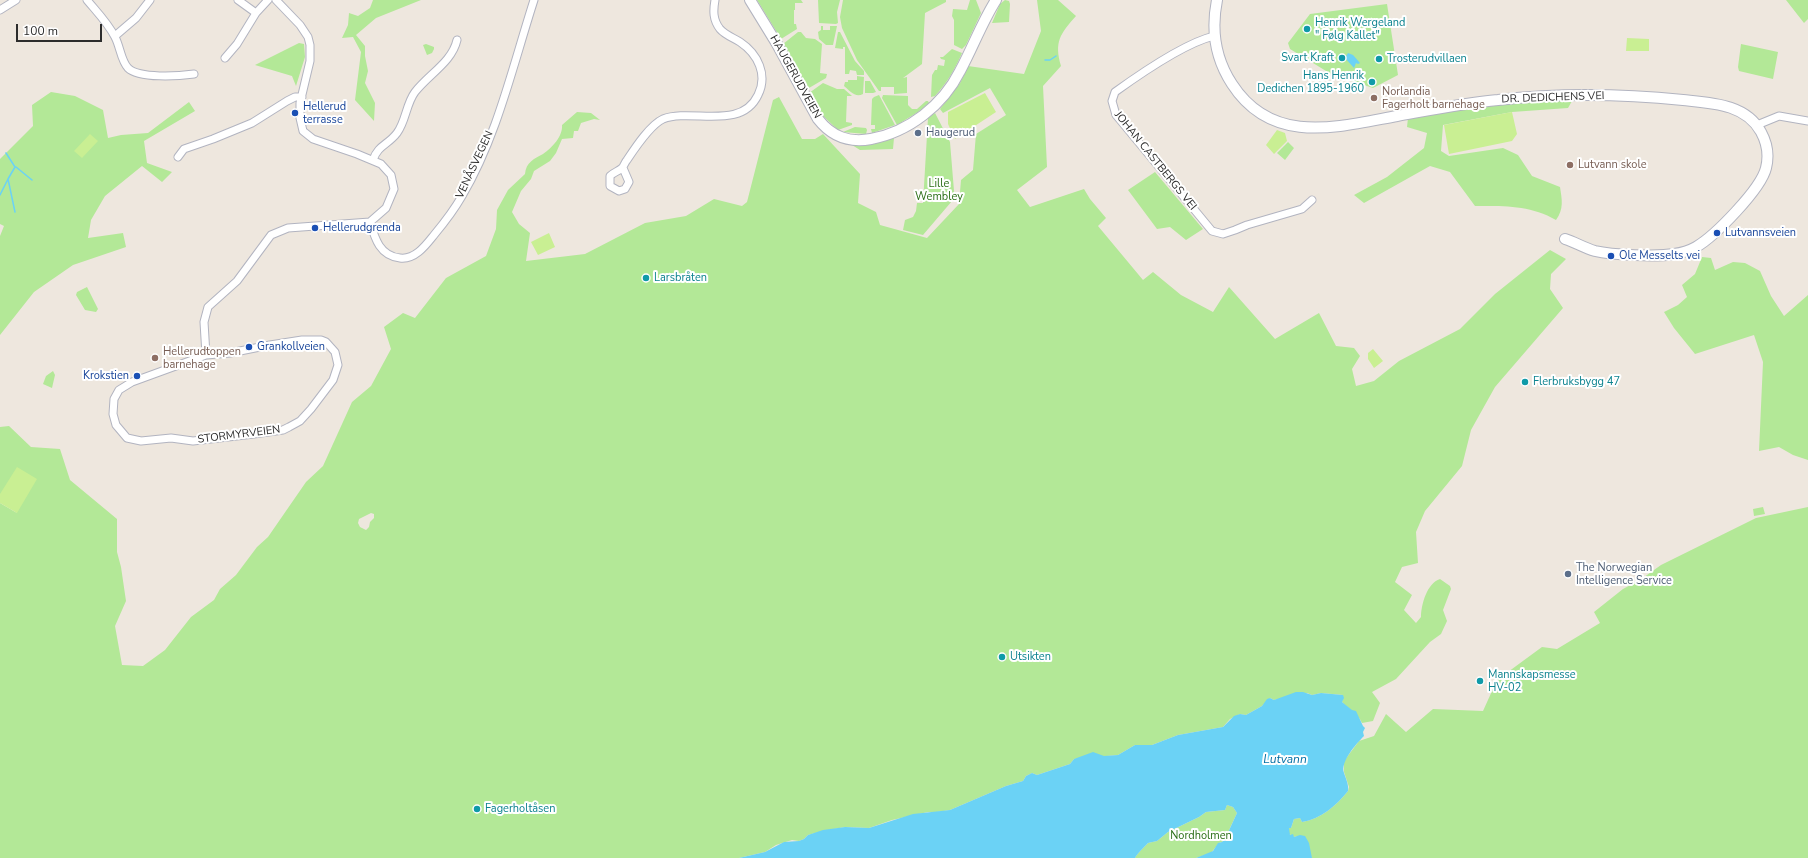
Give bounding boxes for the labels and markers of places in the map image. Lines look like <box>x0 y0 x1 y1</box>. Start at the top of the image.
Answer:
place label: Henrik Wergeland " Følg Kallet" <box>1315 16 1406 42</box>
marker: Henrik Wergeland " Følg Kallet" <box>1302 24 1312 34</box>
place label: Svart Kraft <box>1281 51 1334 65</box>
place label: Trosterudvillaen <box>1387 52 1467 66</box>
marker: Svart Kraft <box>1337 53 1347 63</box>
marker: Trosterudvillaen <box>1374 54 1384 64</box>
place label: Hans Henrik Dedichen 1895-1960 <box>1257 69 1364 95</box>
marker: Hans Henrik Dedichen 1895-1960 <box>1367 77 1377 87</box>
place label: Norlandia Fagerholt barnehage <box>1382 85 1485 111</box>
marker: Norlandia Fagerholt barnehage <box>1369 93 1379 103</box>
place label: Hellerud terrasse <box>303 100 346 126</box>
marker: Hellerud terrasse <box>290 108 300 118</box>
place label: Haugerud <box>926 126 975 140</box>
marker: Haugerud <box>913 128 923 138</box>
place label: Lutvann skole <box>1578 158 1646 172</box>
marker: Lutvann skole <box>1565 160 1575 170</box>
place label: Hellerudgrenda <box>323 221 401 235</box>
marker: Hellerudgrenda <box>310 223 320 233</box>
place label: Lutvannsveien <box>1725 226 1796 240</box>
marker: Lutvannsveien <box>1712 228 1722 238</box>
place label: Ole Messelts vei <box>1619 249 1700 263</box>
marker: Ole Messelts vei <box>1606 251 1616 261</box>
place label: Larsbråten <box>654 271 707 285</box>
marker: Larsbråten <box>641 273 651 283</box>
place label: Grankollveien <box>257 340 325 354</box>
marker: Grankollveien <box>244 342 254 352</box>
place label: Hellerudtoppen barnehage <box>163 345 241 371</box>
marker: Hellerudtoppen barnehage <box>150 353 160 363</box>
place label: Krokstien <box>83 369 129 383</box>
marker: Krokstien <box>132 371 142 381</box>
place label: Flerbruksbygg 47 <box>1533 375 1620 389</box>
marker: Flerbruksbygg 47 <box>1520 377 1530 387</box>
place label: The Norwegian Intelligence Service <box>1576 561 1672 587</box>
marker: The Norwegian Intelligence Service <box>1563 569 1573 579</box>
place label: Utsikten <box>1010 650 1051 664</box>
marker: Utsikten <box>997 652 1007 662</box>
place label: Mannskapsmesse HV-02 <box>1488 668 1576 694</box>
marker: Mannskapsmesse HV-02 <box>1475 676 1485 686</box>
place label: Fagerholtåsen <box>485 802 555 816</box>
marker: Fagerholtåsen <box>472 804 482 814</box>

